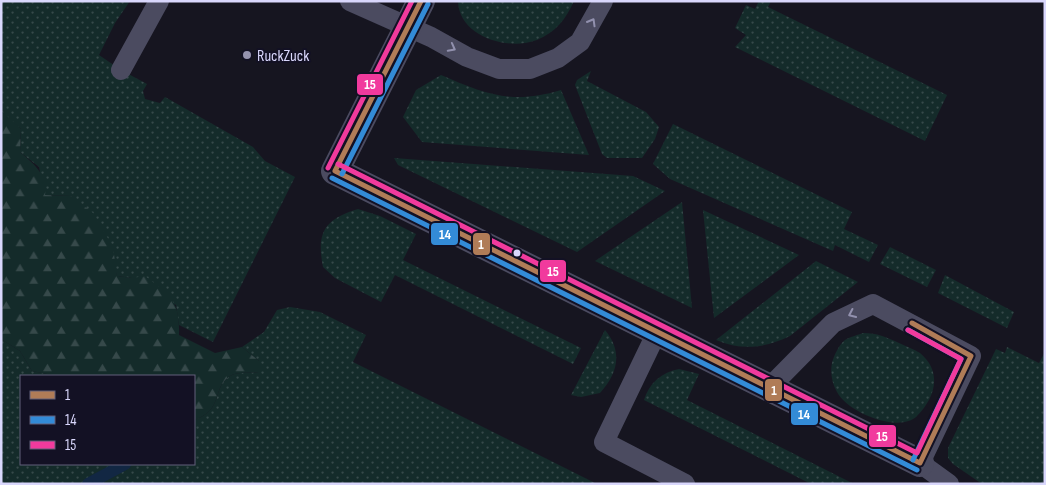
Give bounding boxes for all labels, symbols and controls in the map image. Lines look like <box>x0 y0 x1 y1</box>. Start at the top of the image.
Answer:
one-way arrow <box>585 19 595 28</box>
one-way arrow <box>447 42 456 52</box>
place label: RuckZuck <box>257 47 309 66</box>
marker: RuckZuck <box>241 49 253 61</box>
line badge: 15 <box>356 73 384 96</box>
text: 15 <box>364 76 376 93</box>
line badge: 14 <box>430 222 459 246</box>
text: 14 <box>439 226 452 243</box>
line badge: 1 <box>472 232 491 256</box>
text: 1 <box>478 236 484 253</box>
unlabelled marker <box>512 248 522 258</box>
line badge: 15 <box>539 259 567 283</box>
text: 15 <box>547 263 559 280</box>
one-way arrow <box>848 308 857 319</box>
legend <box>20 375 195 465</box>
line badge: 1 <box>764 378 783 402</box>
text: 1 <box>771 382 777 399</box>
text: 1 <box>65 386 71 405</box>
line badge: 14 <box>790 402 819 426</box>
text: 14 <box>798 406 811 423</box>
text: 14 <box>65 411 77 430</box>
line badge: 15 <box>868 424 897 448</box>
text: 15 <box>876 428 888 445</box>
text: 15 <box>65 436 76 455</box>

